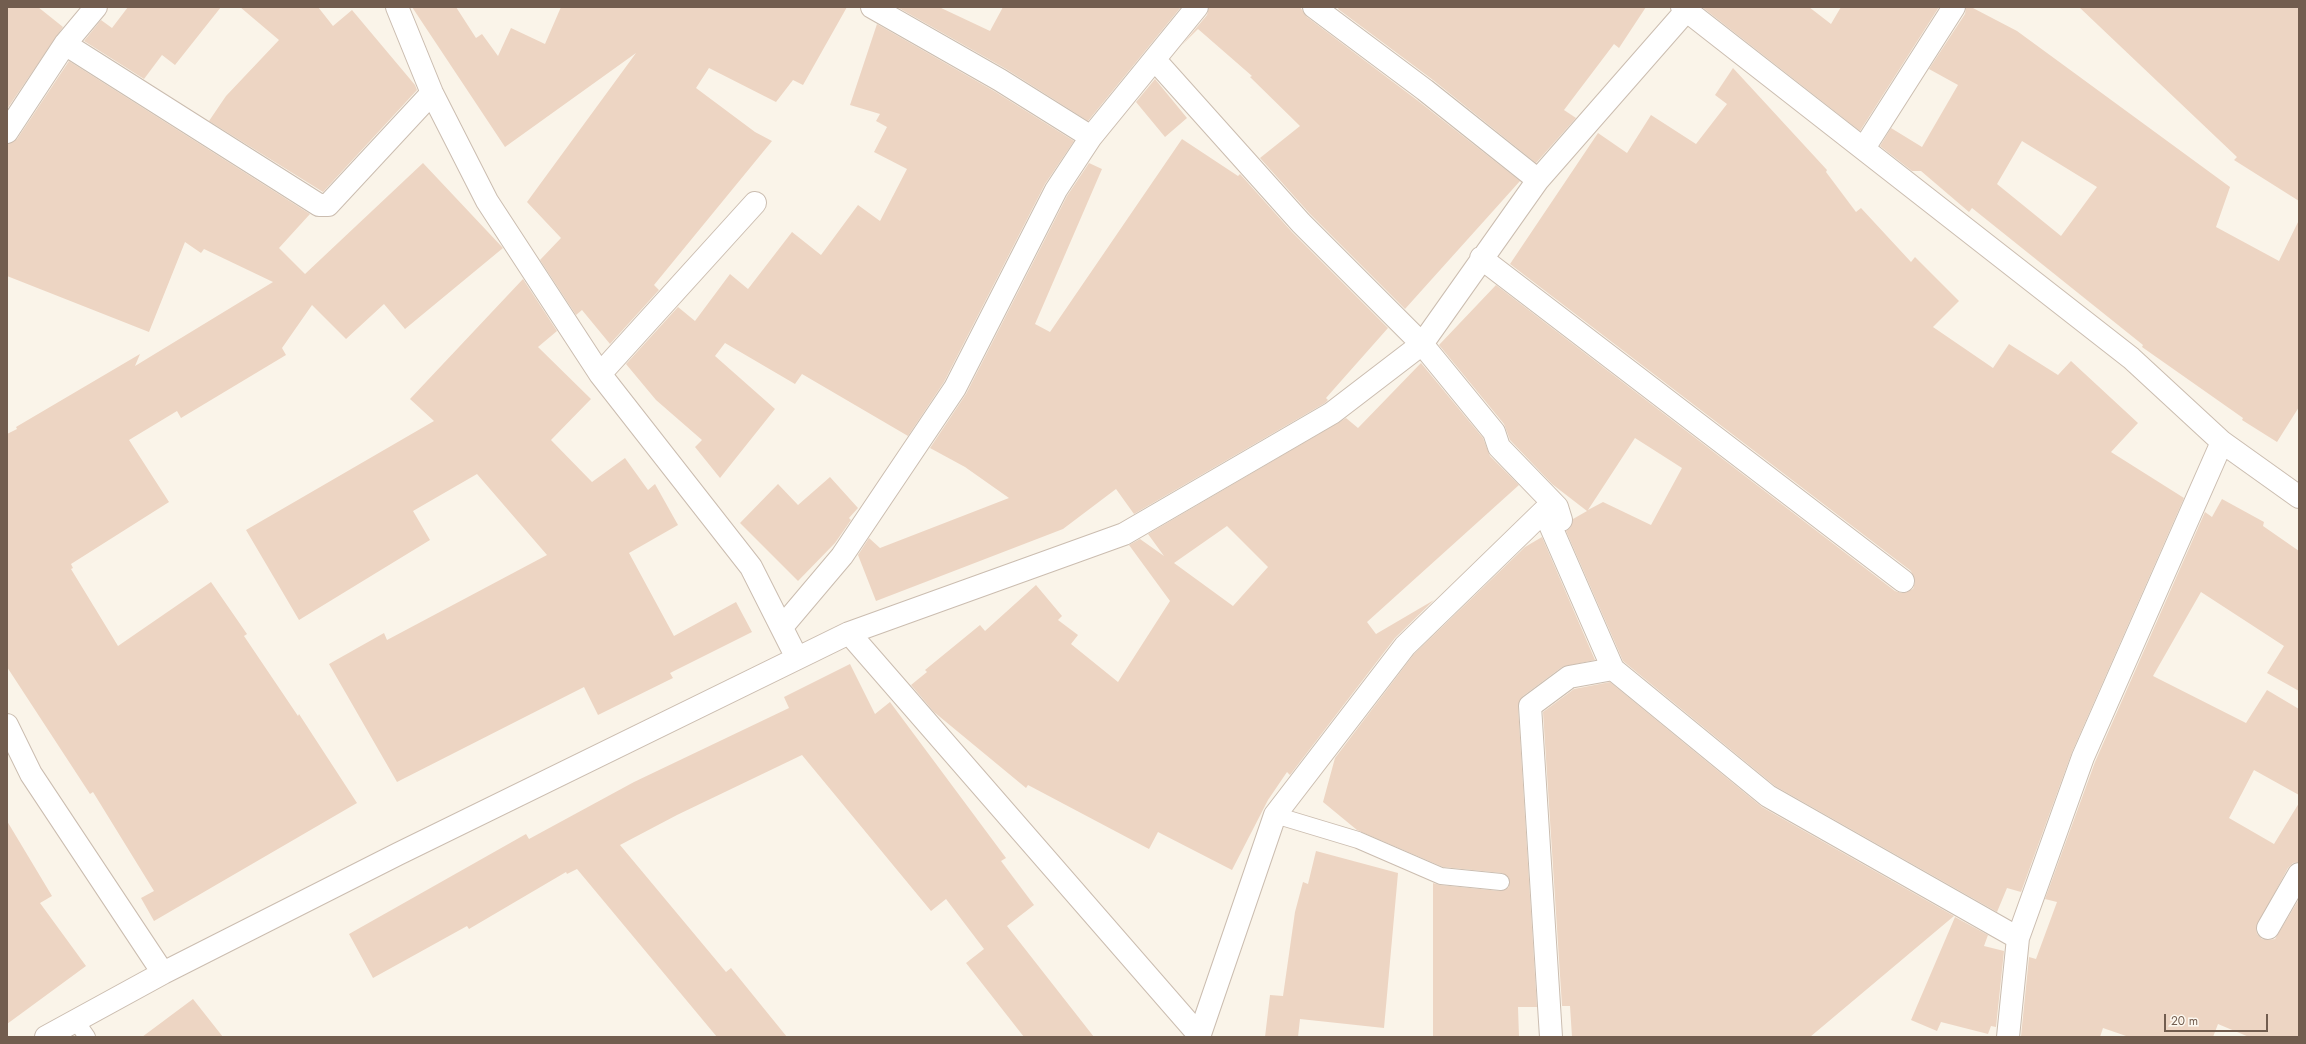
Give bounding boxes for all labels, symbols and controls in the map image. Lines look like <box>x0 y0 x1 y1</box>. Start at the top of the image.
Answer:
scale bar <box>2166 1006 2270 1032</box>
text: 20 m <box>2171 1012 2198 1030</box>

